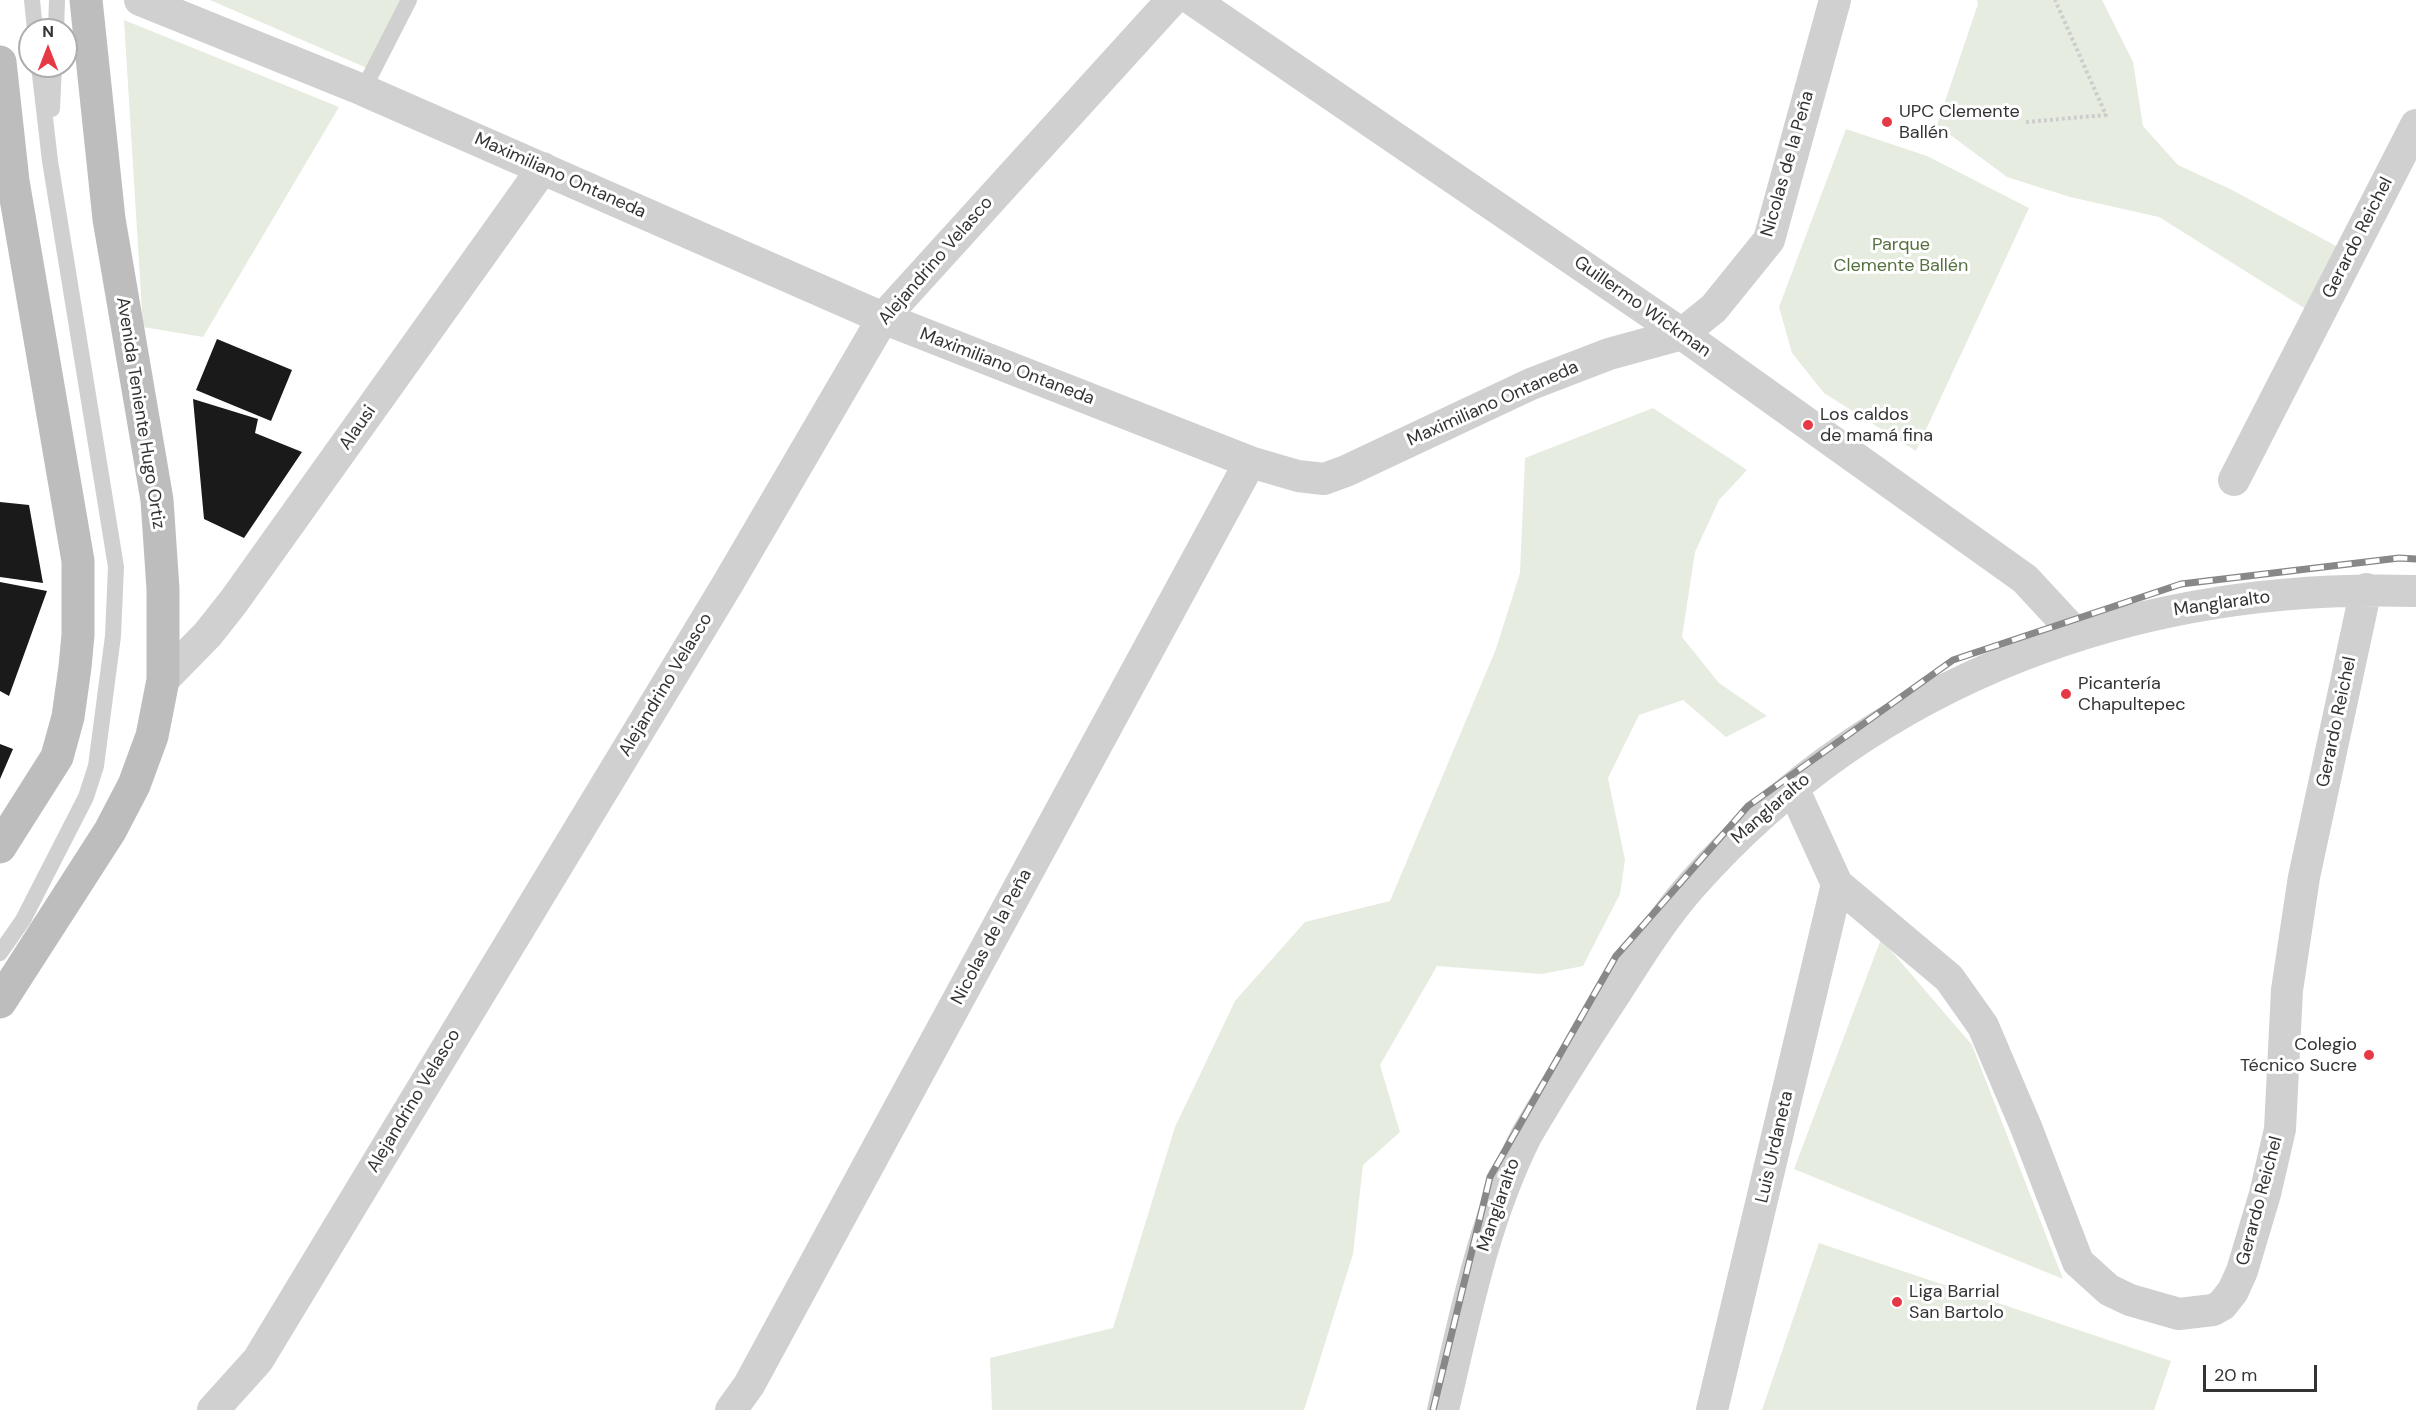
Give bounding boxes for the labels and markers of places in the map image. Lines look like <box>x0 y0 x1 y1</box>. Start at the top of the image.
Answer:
place label: UPC Clemente Ballén <box>1899 101 2020 144</box>
marker: UPC Clemente Ballén <box>1880 115 1894 129</box>
place label: Los caldos de mamá fina <box>1820 404 1933 446</box>
marker: Los caldos de mamá fina <box>1801 418 1815 432</box>
place label: Picantería Chapultepec <box>2078 673 2185 716</box>
marker: Picantería Chapultepec <box>2059 687 2073 701</box>
place label: Colegio Técnico Sucre <box>2240 1034 2357 1076</box>
marker: Colegio Técnico Sucre <box>2362 1048 2376 1062</box>
place label: Liga Barrial San Bartolo <box>1909 1281 2004 1324</box>
marker: Liga Barrial San Bartolo <box>1890 1295 1904 1309</box>

